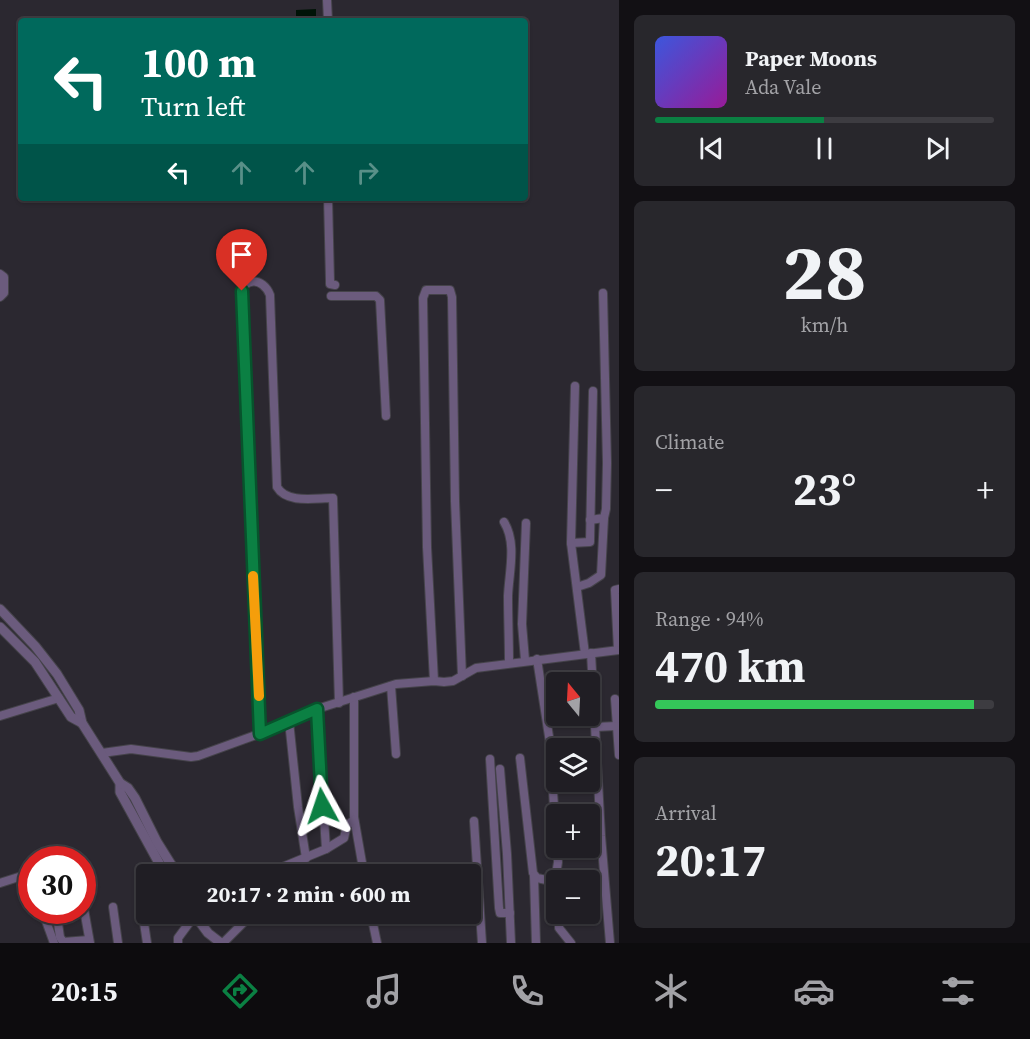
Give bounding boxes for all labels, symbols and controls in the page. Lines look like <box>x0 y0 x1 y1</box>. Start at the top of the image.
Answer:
text: 100 m <box>141 33 256 91</box>
icon: left <box>42 42 120 120</box>
text: Paper Moons <box>745 43 877 73</box>
text: Ada Vale <box>745 73 821 101</box>
text: Turn left <box>141 88 245 125</box>
icon: previous <box>695 132 728 165</box>
icon: pause <box>808 132 841 165</box>
icon: next <box>921 132 954 165</box>
icon: left <box>162 156 195 189</box>
icon: ahead <box>225 156 258 189</box>
icon: ahead <box>288 156 321 189</box>
icon: right <box>351 156 384 189</box>
text: 28 <box>782 218 867 325</box>
pin <box>216 229 267 291</box>
icon: arrive <box>225 238 258 271</box>
text: km/h <box>801 311 848 339</box>
text: Climate <box>655 428 724 456</box>
text: 23° <box>793 458 856 520</box>
text: − <box>655 467 673 512</box>
text: + <box>976 467 994 512</box>
text: Range · 94% <box>655 605 764 633</box>
text: 470 km <box>655 635 806 697</box>
north arrow <box>546 672 600 726</box>
map controls <box>546 672 600 924</box>
button: layers <box>546 738 600 792</box>
position arrow <box>290 774 354 838</box>
text: Arrival <box>655 799 717 827</box>
button: + <box>546 804 600 858</box>
text: 20:17 <box>655 829 766 891</box>
speed limit sign: 30 <box>18 846 96 924</box>
button: − <box>546 870 600 924</box>
text: 20:17 · 2 min · 600 m <box>207 879 410 909</box>
icon: directions <box>219 970 261 1012</box>
icon: music <box>363 970 405 1012</box>
icon: phone <box>506 970 548 1012</box>
icon: climate <box>650 970 692 1012</box>
icon: car <box>793 970 835 1012</box>
icon: filters <box>937 970 979 1012</box>
text: 20:15 <box>51 973 117 1010</box>

